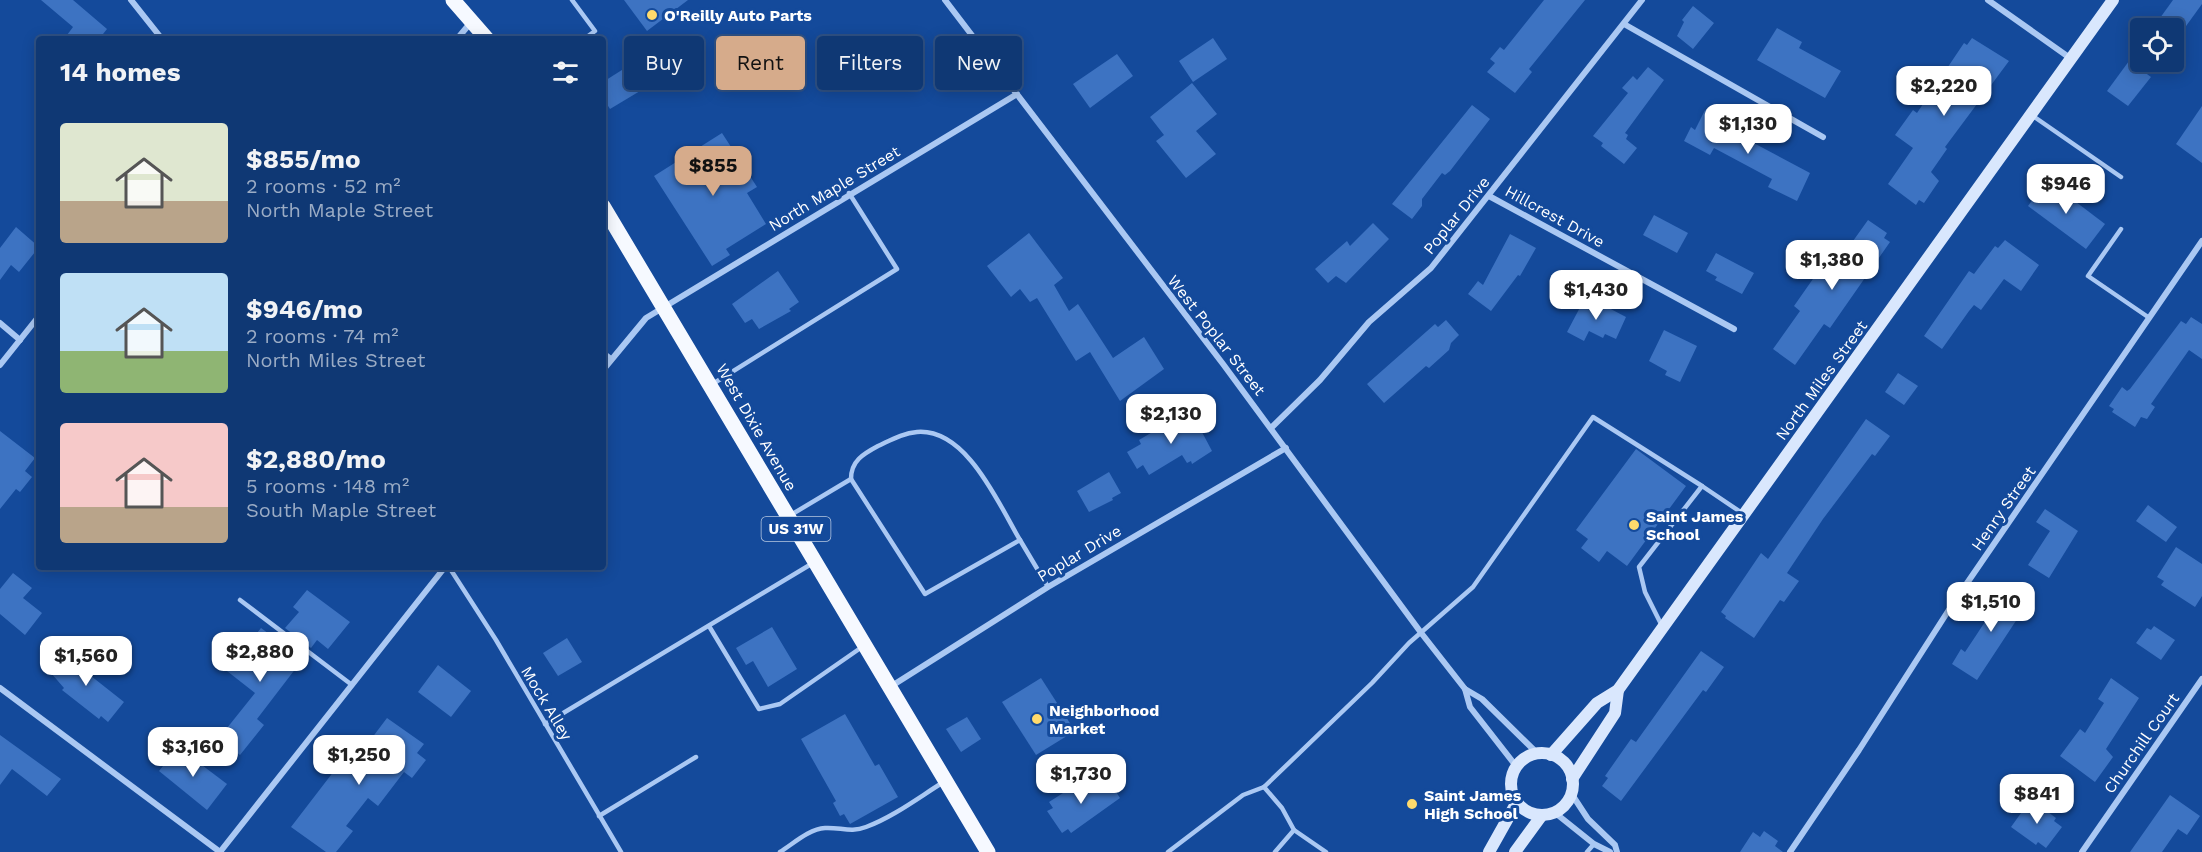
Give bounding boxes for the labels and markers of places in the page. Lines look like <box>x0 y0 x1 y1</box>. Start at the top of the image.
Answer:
place label: O'Reilly Auto Parts <box>664 6 812 25</box>
marker: O'Reilly Auto Parts <box>645 8 659 22</box>
pin: $2,220 <box>1895 66 1993 117</box>
pin: $1,130 <box>1699 104 1797 155</box>
pin: $855 <box>677 146 749 197</box>
pin: $946 <box>2030 164 2102 215</box>
pin: $1,380 <box>1783 240 1881 291</box>
pin: $1,430 <box>1547 270 1645 321</box>
pin: $2,130 <box>1122 394 1220 445</box>
place label: Saint James School <box>1646 507 1744 544</box>
marker: Saint James School <box>1627 518 1641 532</box>
pin: $1,510 <box>1942 582 2040 633</box>
pin: $2,880 <box>211 632 309 683</box>
pin: $1,560 <box>37 636 135 687</box>
place label: Neighborhood Market <box>1049 701 1159 738</box>
marker: Neighborhood Market <box>1030 712 1044 726</box>
pin: $3,160 <box>144 727 242 778</box>
pin: $1,250 <box>310 735 408 786</box>
pin: $1,730 <box>1032 754 1130 805</box>
pin: $841 <box>2001 774 2073 825</box>
place label: Saint James High School <box>1424 786 1522 823</box>
marker: Saint James High School <box>1405 797 1419 811</box>

